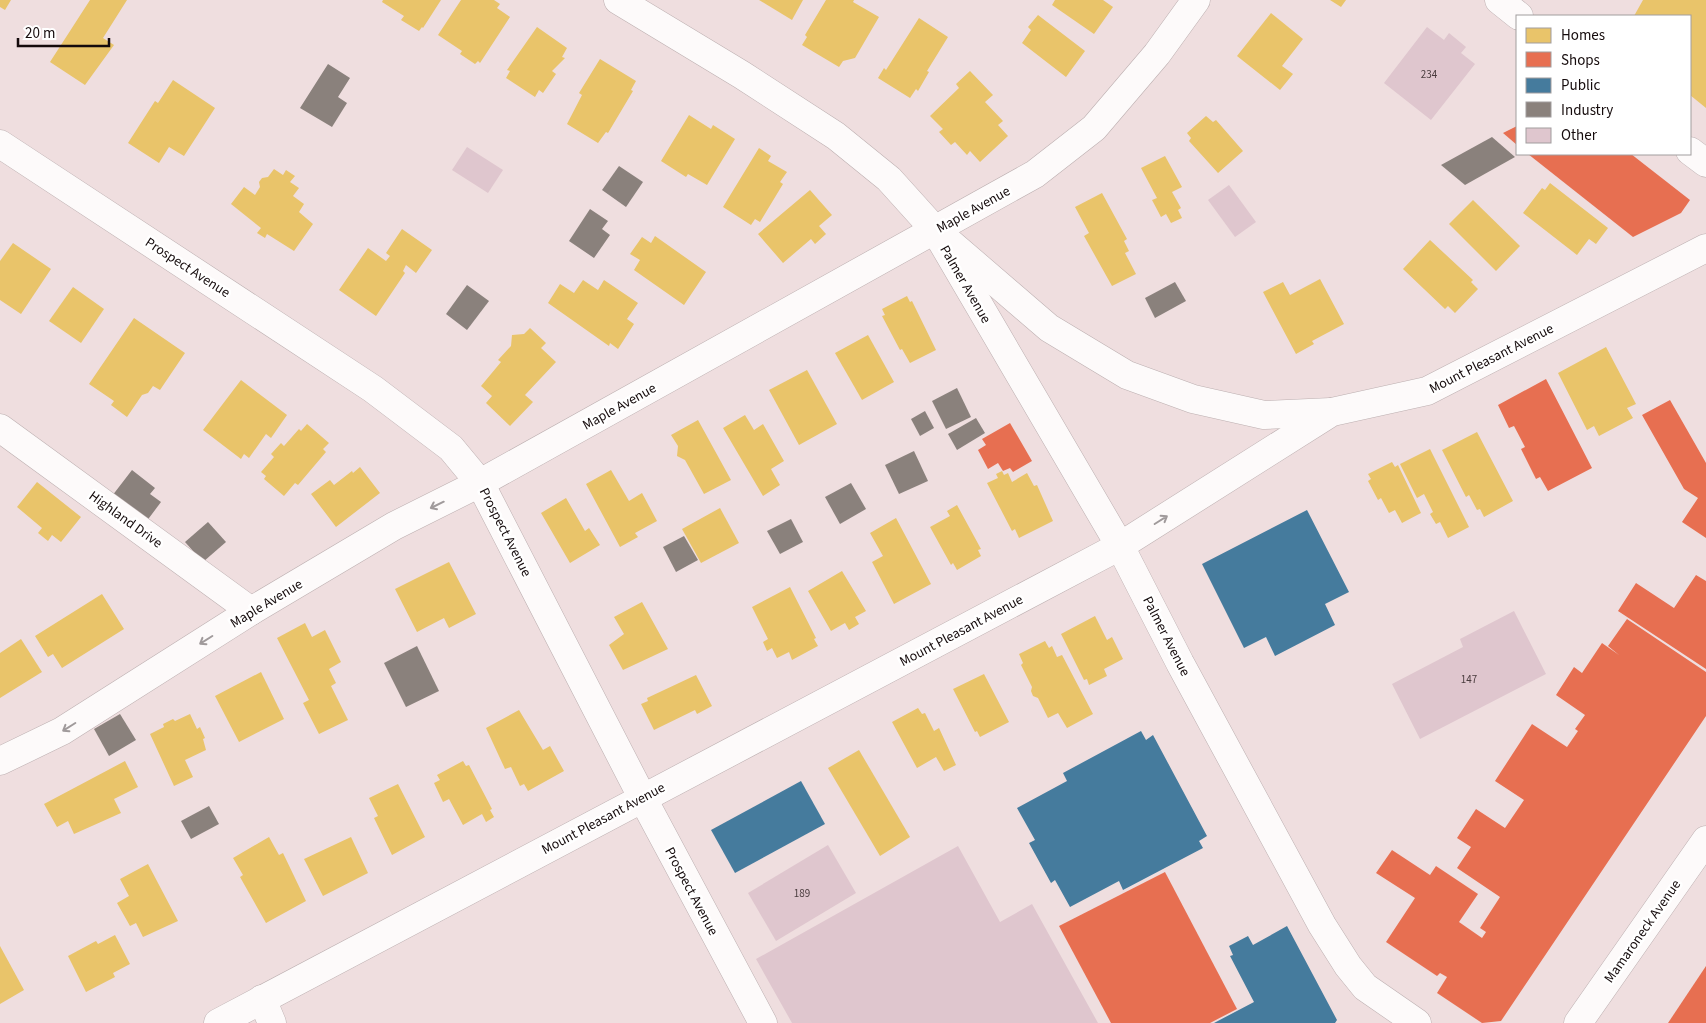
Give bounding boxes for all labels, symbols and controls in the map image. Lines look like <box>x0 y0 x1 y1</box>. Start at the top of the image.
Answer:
scale bar <box>18 15 109 47</box>
legend <box>1516 15 1691 155</box>
text: 20 m <box>25 23 55 44</box>
text: Homes <box>1561 25 1605 46</box>
text: Shops <box>1561 50 1600 71</box>
house number: 234 <box>1421 67 1438 82</box>
text: Public <box>1561 75 1600 96</box>
text: Industry <box>1561 100 1613 121</box>
text: Other <box>1561 125 1598 146</box>
street label: Maple Avenue <box>933 181 1014 238</box>
street label: Prospect Avenue <box>141 233 234 303</box>
street label: Palmer Avenue <box>935 242 996 327</box>
street label: Mount Pleasant Avenue <box>1426 319 1557 399</box>
street label: Maple Avenue <box>579 378 660 435</box>
street label: Prospect Avenue <box>474 484 536 581</box>
street label: Highland Drive <box>85 486 166 553</box>
one-way arrow <box>430 500 445 510</box>
one-way arrow <box>1154 515 1168 525</box>
street label: Maple Avenue <box>226 574 307 633</box>
street label: Mount Pleasant Avenue <box>896 590 1027 672</box>
street label: Palmer Avenue <box>1137 593 1195 680</box>
one-way arrow <box>200 635 214 645</box>
house number: 147 <box>1461 672 1477 687</box>
one-way arrow <box>62 722 76 732</box>
street label: Mount Pleasant Avenue <box>538 778 669 860</box>
street label: Prospect Avenue <box>659 844 723 939</box>
street label: Mamaroneck Avenue <box>1600 876 1686 987</box>
house number: 189 <box>794 886 810 901</box>

